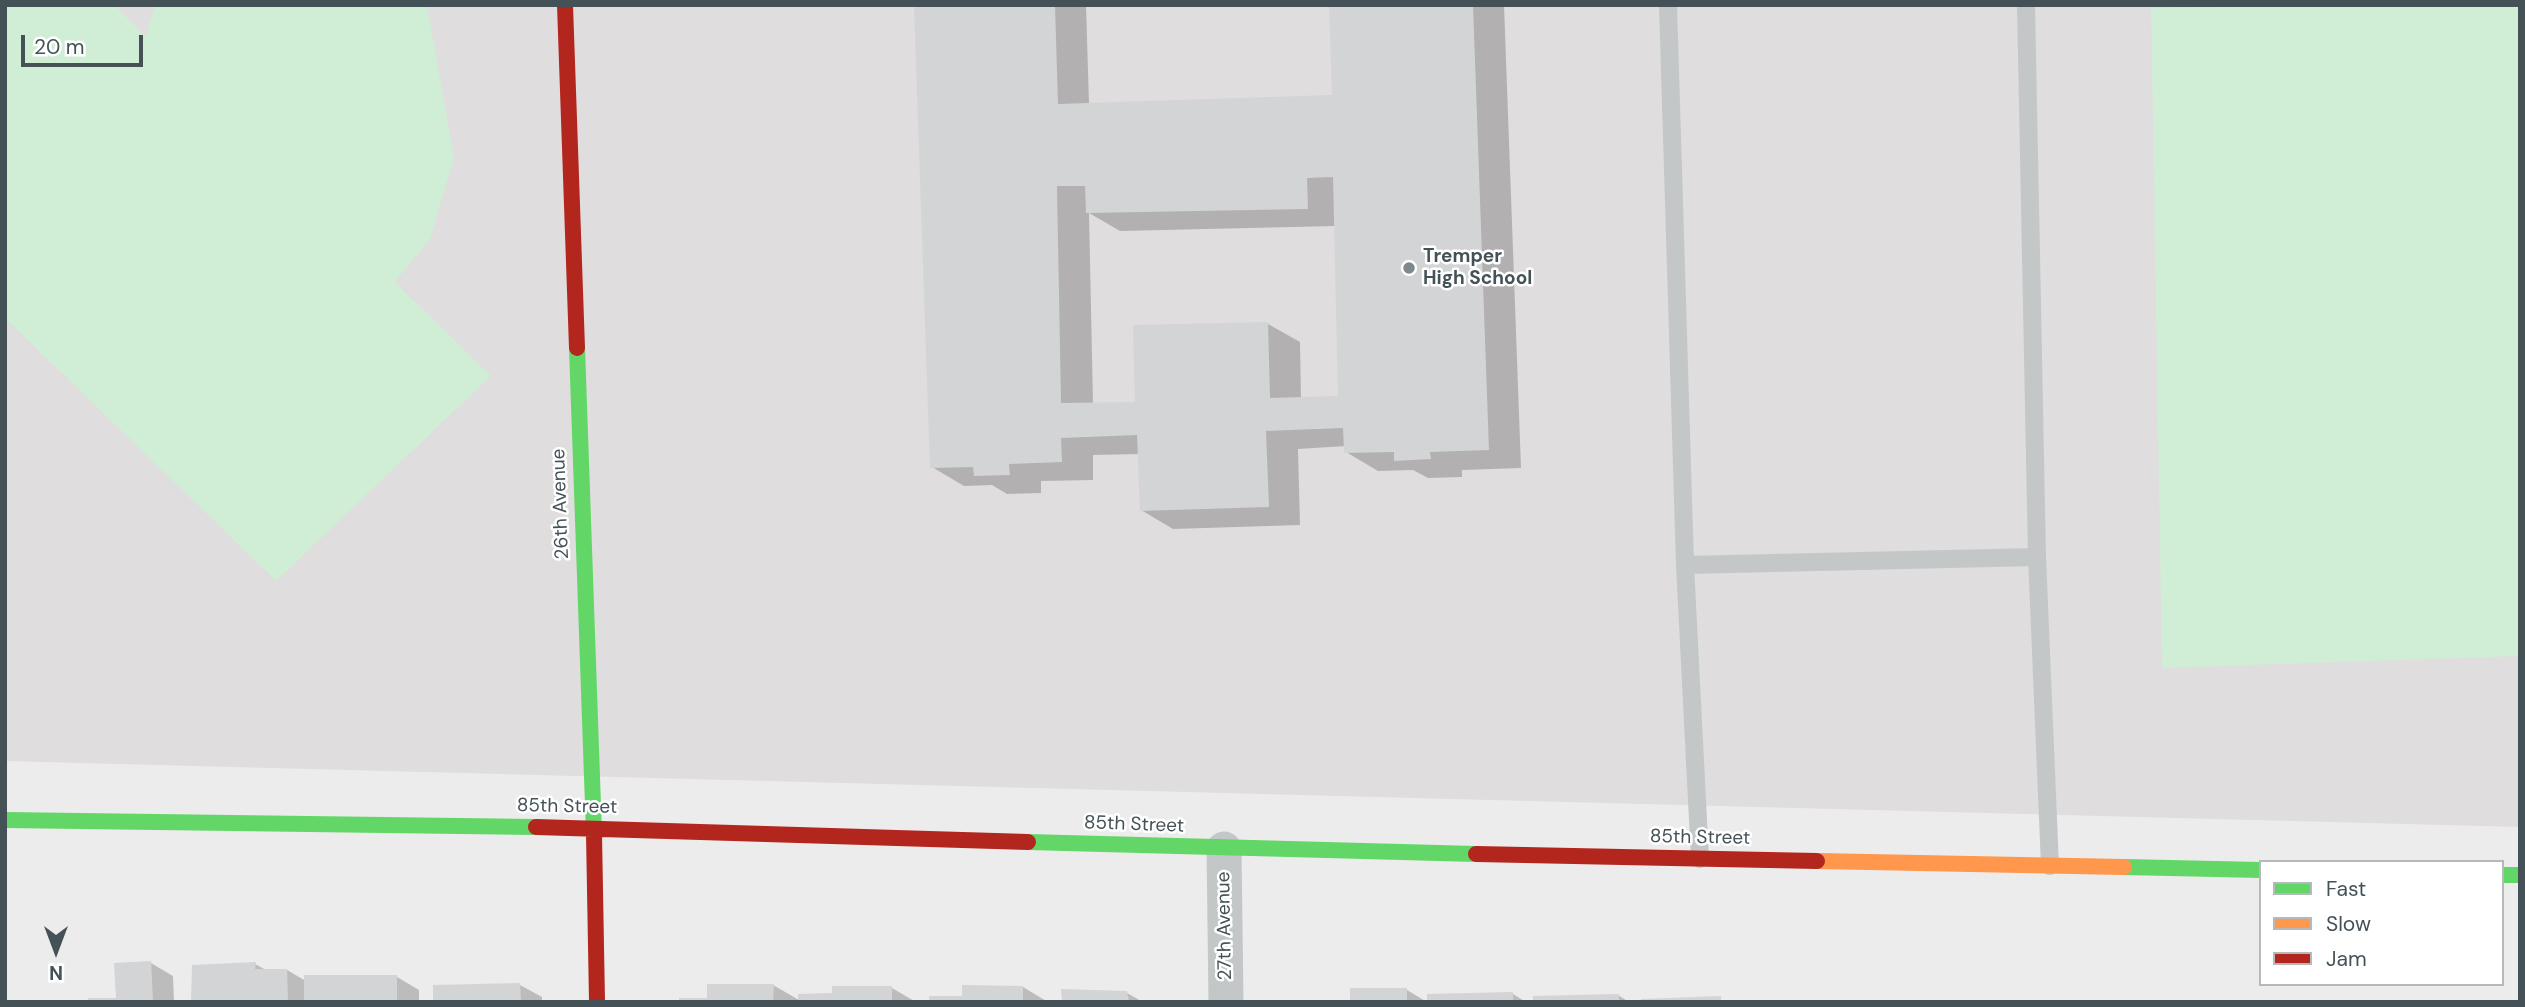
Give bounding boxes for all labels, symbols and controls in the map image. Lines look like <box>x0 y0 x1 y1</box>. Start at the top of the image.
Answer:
scale bar <box>24 21 147 65</box>
text: 20 m <box>34 33 85 61</box>
place label: Tremper High School <box>1423 246 1532 290</box>
marker: Tremper High School <box>1401 260 1417 276</box>
street label: 26th Avenue <box>548 448 574 560</box>
street label: 85th Street <box>517 795 617 819</box>
street label: 85th Street <box>1083 812 1185 838</box>
street label: 85th Street <box>1650 826 1750 850</box>
legend <box>2259 860 2504 986</box>
street label: 27th Avenue <box>1213 871 1237 981</box>
text: Fast <box>2326 875 2366 903</box>
text: Slow <box>2326 910 2371 938</box>
north arrow <box>21 916 91 986</box>
text: Jam <box>2326 945 2367 973</box>
text: N <box>49 960 63 985</box>

